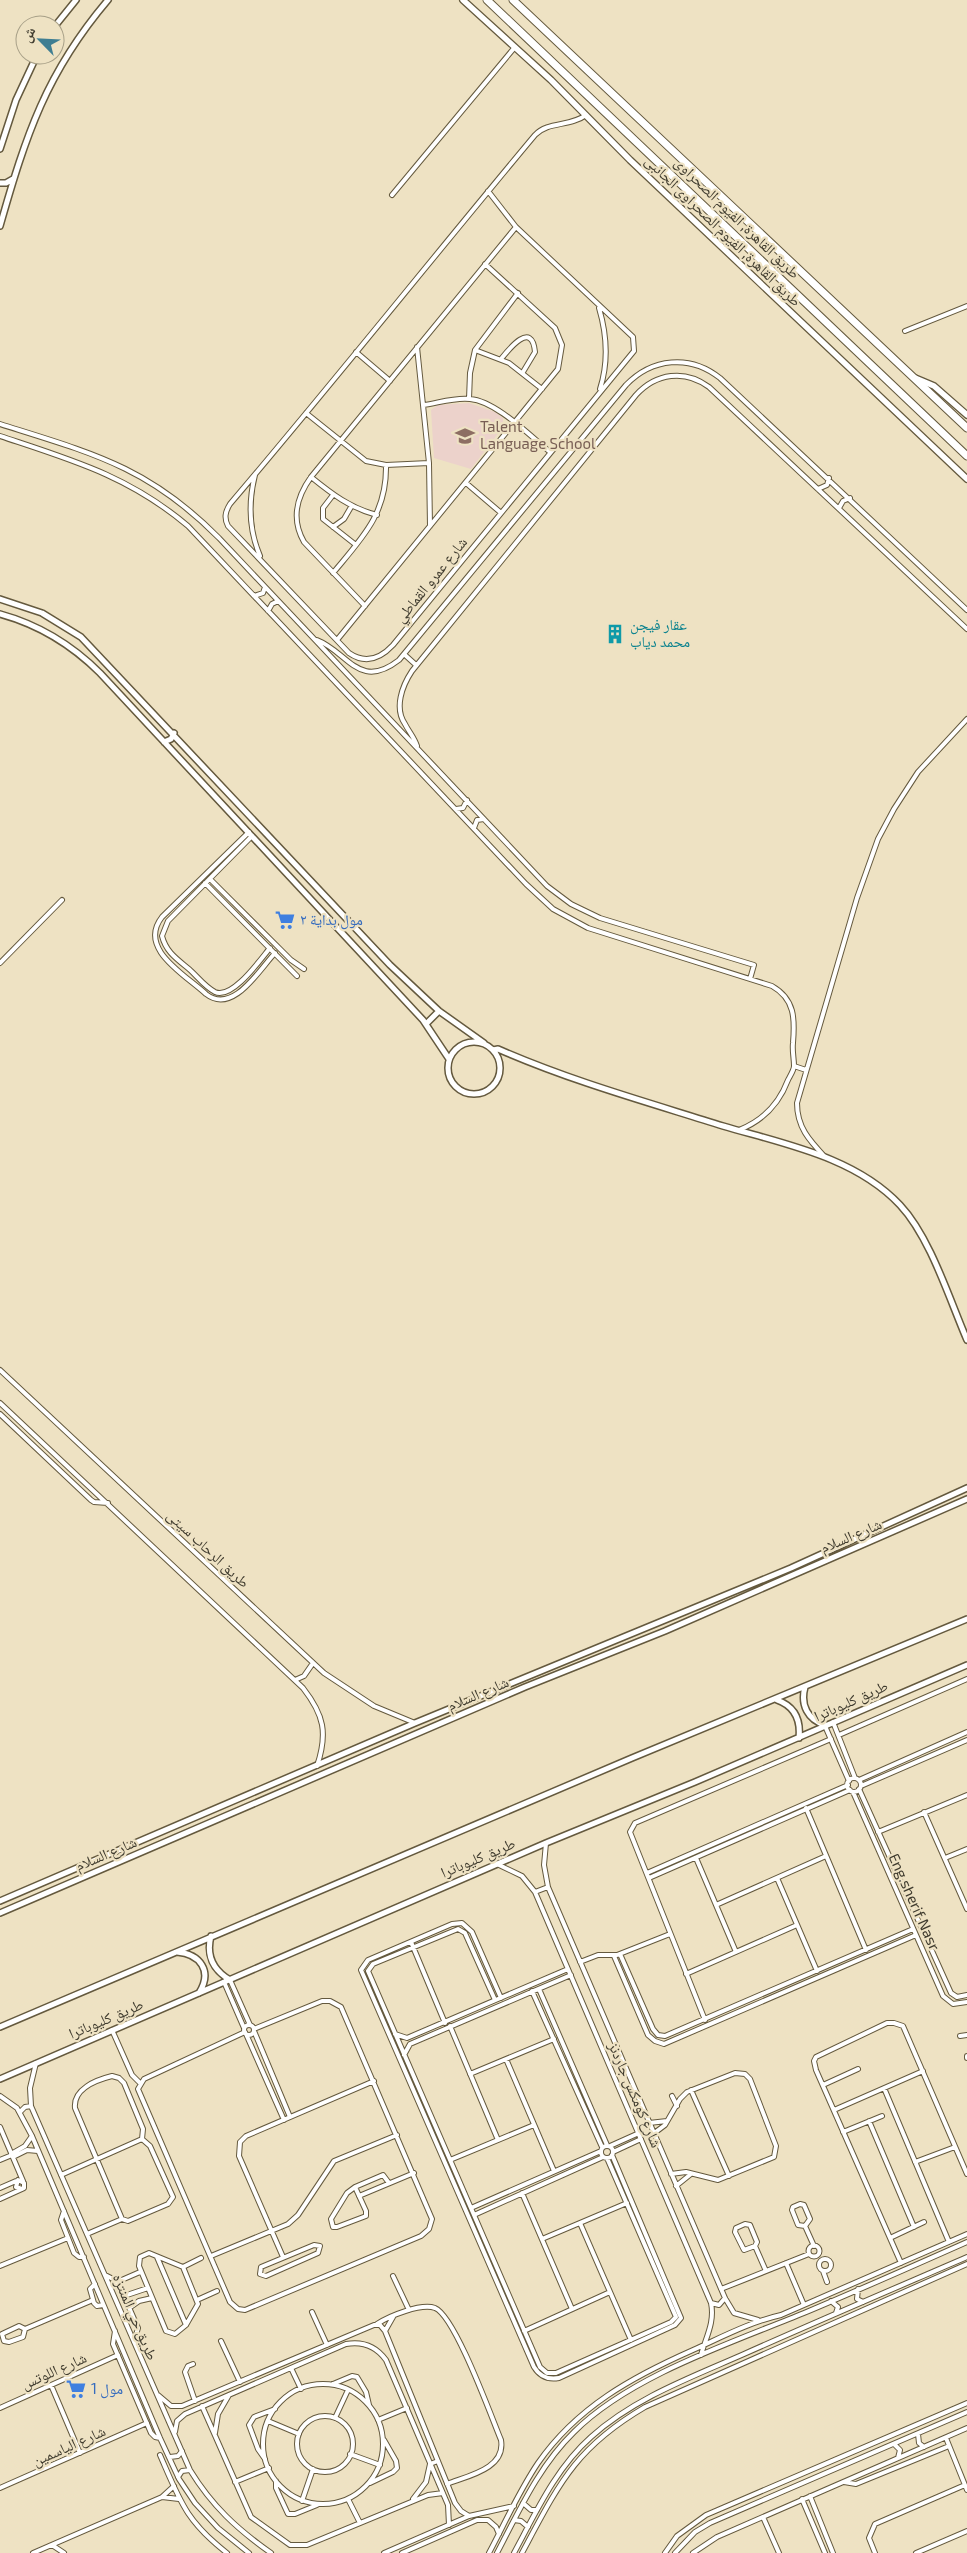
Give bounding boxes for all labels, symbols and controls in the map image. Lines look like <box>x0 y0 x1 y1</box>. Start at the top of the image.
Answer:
north arrow <box>15 15 65 65</box>
text: ش <box>17 24 39 45</box>
street label: طريق القاهرة, الفيوم الصحراوى الجانبى <box>641 151 805 311</box>
street label: طريق القاهرة, الفيوم الصحراوى <box>670 153 804 283</box>
place label: Talent Language School <box>480 417 596 452</box>
school or university icon: Talent Language School <box>454 425 476 447</box>
street label: شارع عمرو القماطي <box>390 533 473 628</box>
place label: عقار فيجن محمد دياب <box>630 615 690 650</box>
building icon: عقار فيجن محمد دياب <box>604 623 626 645</box>
supermarket icon: مول بداية ۲ <box>274 909 296 931</box>
place label: مول بداية ۲ <box>300 910 363 930</box>
street label: طريق الرحاب سيتى <box>162 1505 254 1593</box>
street label: شارع السلام <box>817 1514 885 1558</box>
street label: شارع السلام <box>444 1672 512 1716</box>
street label: طريق كليوباترا <box>811 1676 891 1726</box>
street label: شارع السلام <box>72 1832 140 1876</box>
street label: طريق كليوباترا <box>438 1833 518 1883</box>
street label: Eng.sherif Nasr <box>885 1850 944 1953</box>
street label: طريق كليوباترا <box>66 1994 146 2044</box>
street label: شارع كومكس جاردنز <box>603 2038 666 2151</box>
street label: طريق حي المنتزه <box>106 2271 162 2364</box>
street label: شارع اللوتس <box>18 2348 90 2394</box>
supermarket icon: مول 1 <box>65 2378 87 2400</box>
place label: مول 1 <box>91 2379 123 2399</box>
street label: شارع الياسمين <box>29 2421 109 2471</box>

